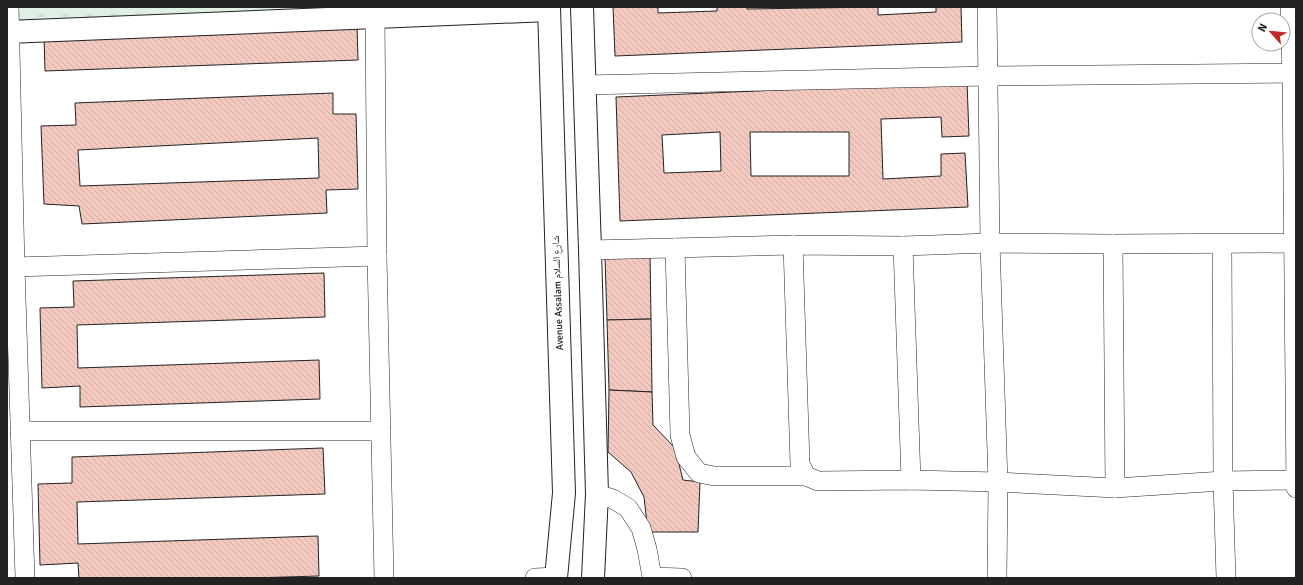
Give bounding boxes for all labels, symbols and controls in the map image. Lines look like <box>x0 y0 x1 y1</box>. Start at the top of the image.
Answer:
north arrow <box>1251 12 1291 52</box>
text: N <box>1255 21 1270 34</box>
street label: Avenue Assalam شارع السلام <box>550 235 567 351</box>

